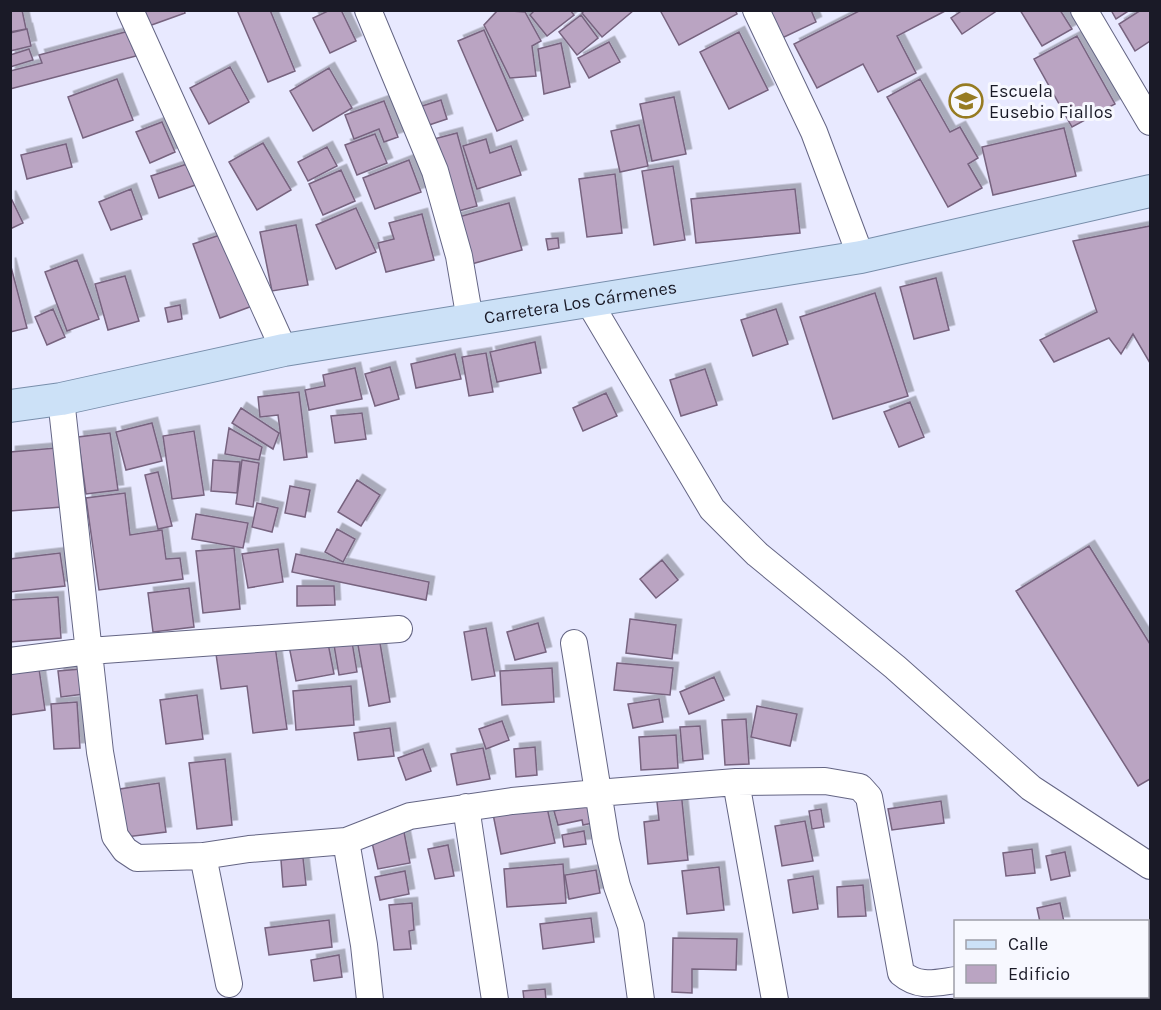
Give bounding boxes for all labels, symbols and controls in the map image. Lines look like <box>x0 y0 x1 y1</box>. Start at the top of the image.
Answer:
place label: Escuela Eusebio Fiallos <box>989 80 1113 123</box>
school or university icon: Escuela Eusebio Fiallos <box>948 83 984 119</box>
street label: Carretera Los Cármenes <box>482 276 678 329</box>
legend <box>954 920 1149 998</box>
text: Calle <box>1008 933 1048 955</box>
text: Edificio <box>1008 963 1070 985</box>

